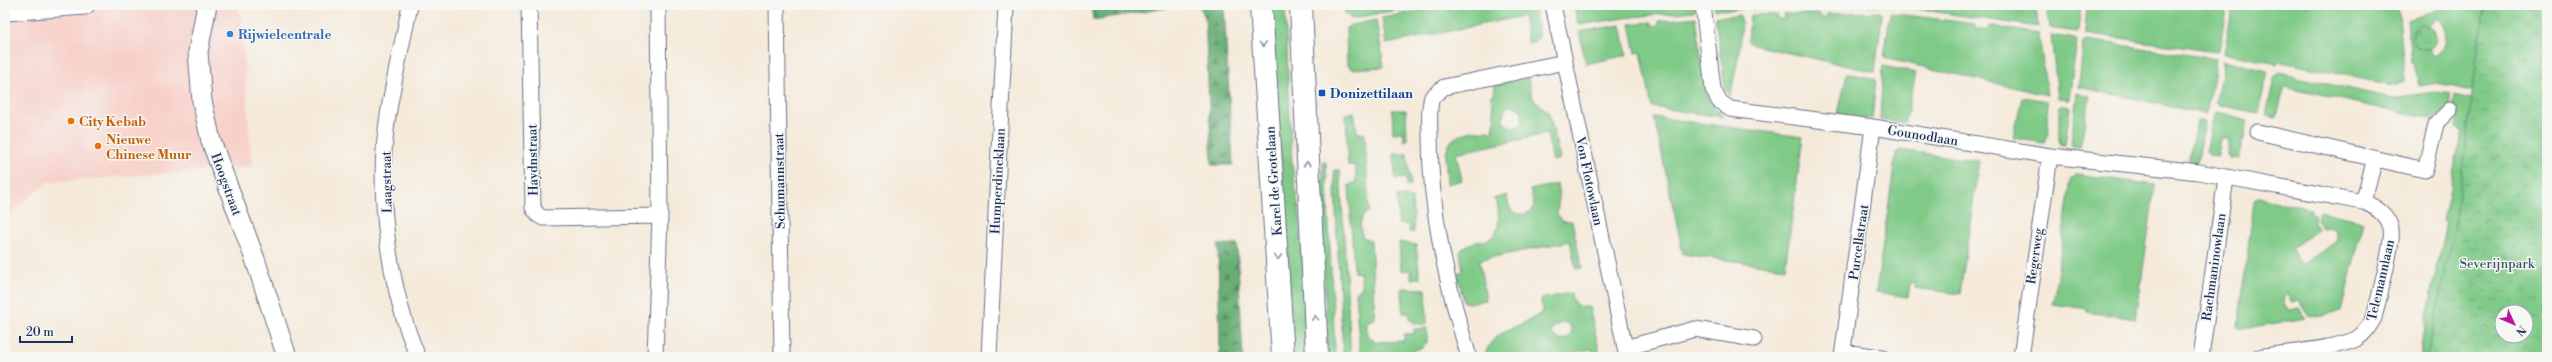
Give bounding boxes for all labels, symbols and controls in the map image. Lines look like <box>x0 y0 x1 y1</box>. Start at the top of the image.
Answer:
place label: Rijwielcentrale <box>238 27 331 43</box>
marker: Rijwielcentrale <box>225 29 235 39</box>
one-way arrow <box>1259 41 1268 47</box>
place label: Donizettilaan <box>1330 86 1413 102</box>
marker: Donizettilaan <box>1317 88 1327 98</box>
place label: City Kebab <box>79 114 146 130</box>
marker: City Kebab <box>66 116 76 126</box>
street label: Gounodlaan <box>1886 122 1960 150</box>
street label: Haydnstraat <box>524 124 542 196</box>
street label: Karel de Grotelaan <box>1262 125 1286 236</box>
street label: Humperdincklaan <box>987 127 1009 235</box>
place label: Nieuwe Chinese Muur <box>106 132 192 163</box>
street label: Schumannstraat <box>771 132 789 229</box>
street label: Von Flotowlaan <box>1572 134 1606 227</box>
marker: Nieuwe Chinese Muur <box>93 141 103 151</box>
street label: Laagstraat <box>378 150 396 213</box>
street label: Hoogstraat <box>207 151 245 218</box>
one-way arrow <box>1303 161 1311 167</box>
street label: Purcellstraat <box>1846 203 1872 281</box>
street label: Rachmaninowlaan <box>2199 212 2230 322</box>
street label: Regerweg <box>2023 227 2047 285</box>
street label: Telemannlaan <box>2364 238 2398 323</box>
one-way arrow <box>1273 254 1282 260</box>
park label: Severijnpark <box>2459 256 2536 272</box>
north arrow <box>2494 304 2534 344</box>
one-way arrow <box>1310 315 1319 321</box>
scale bar <box>20 318 72 344</box>
text: N <box>2512 322 2529 338</box>
text: 20 m <box>26 325 54 340</box>

